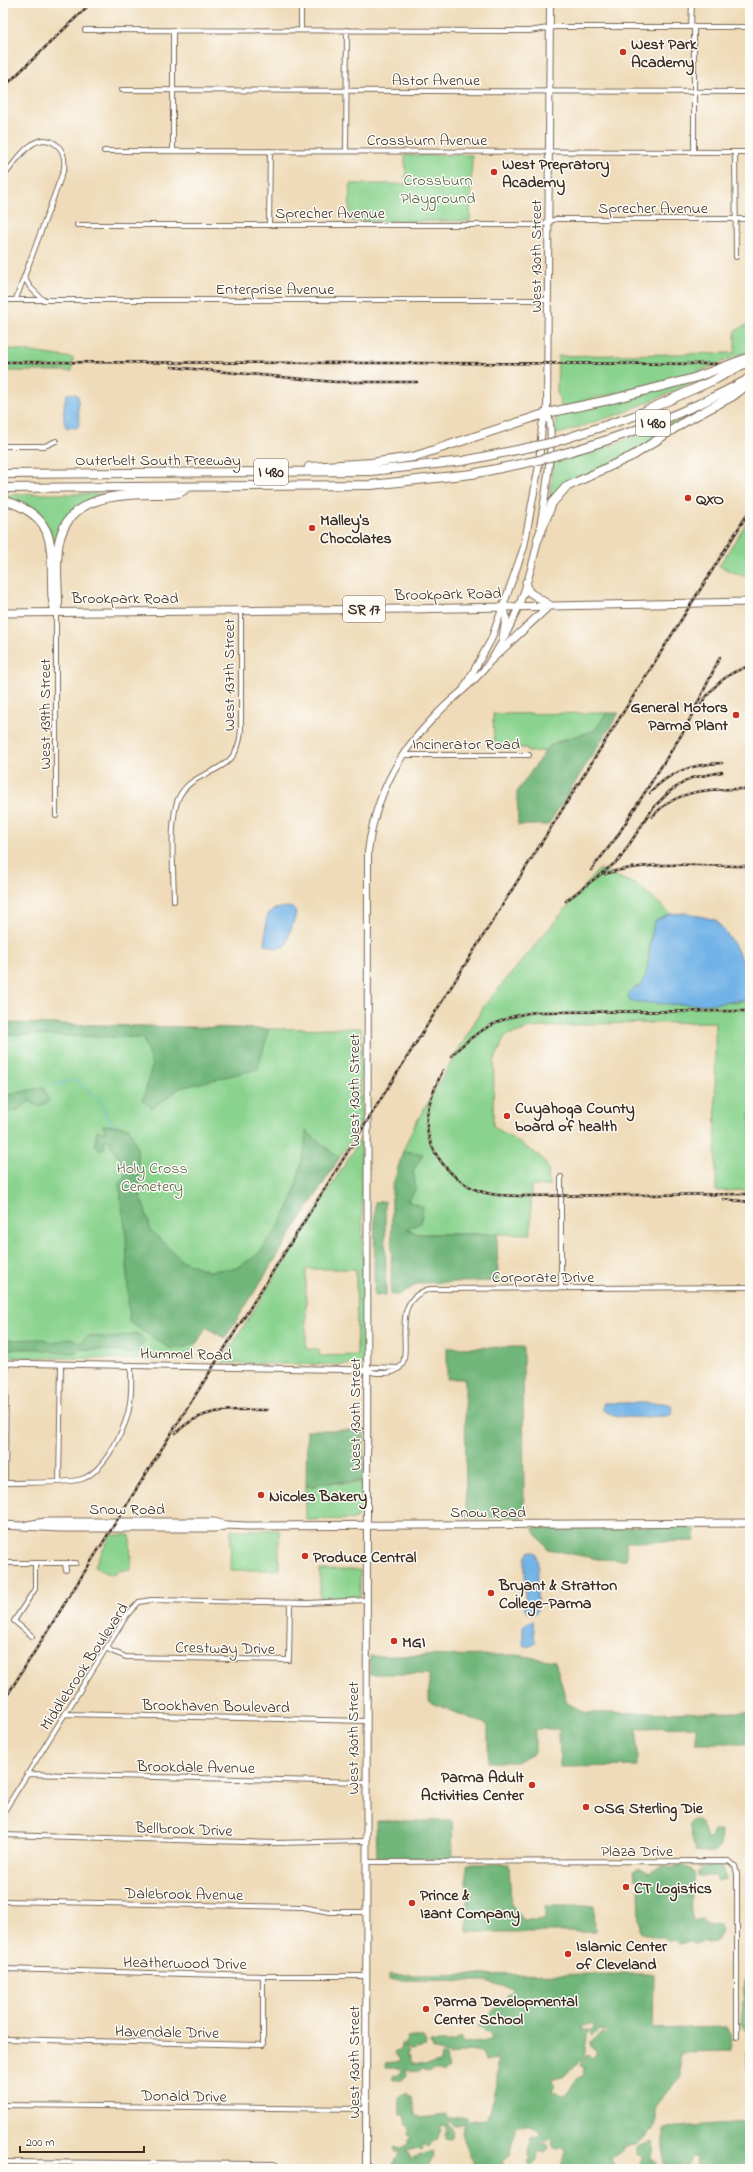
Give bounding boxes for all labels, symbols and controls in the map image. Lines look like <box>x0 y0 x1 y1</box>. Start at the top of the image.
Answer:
place label: West Park Academy <box>631 33 698 76</box>
marker: West Park Academy <box>618 47 628 57</box>
street label: Astor Avenue <box>392 69 481 93</box>
street label: Crossburn Avenue <box>367 129 488 153</box>
place label: West Prepratory Academy <box>502 153 609 196</box>
marker: West Prepratory Academy <box>489 167 499 177</box>
park label: Crossburn Playground <box>401 169 476 211</box>
street label: Sprecher Avenue <box>598 197 709 221</box>
street label: West 130th Street <box>525 199 549 313</box>
street label: Sprecher Avenue <box>275 202 386 226</box>
street label: Enterprise Avenue <box>216 278 335 302</box>
road number: I 480 <box>636 410 670 436</box>
street label: Outerbelt South Freeway <box>75 449 241 473</box>
road number: I 480 <box>254 459 288 485</box>
place label: QXO <box>696 488 725 512</box>
marker: QXO <box>683 493 693 503</box>
place label: Malley's Chocolates <box>320 509 392 551</box>
marker: Malley's Chocolates <box>307 523 317 533</box>
street label: Brookpark Road <box>393 582 502 608</box>
street label: Brookpark Road <box>70 587 179 611</box>
road number: SR 17 <box>343 596 385 622</box>
street label: West 137th Street <box>218 618 242 731</box>
street label: West 139th Street <box>34 658 58 769</box>
place label: General Motors Parma Plant <box>631 696 729 738</box>
marker: General Motors Parma Plant <box>731 710 741 720</box>
street label: Incinerator Road <box>412 733 520 757</box>
street label: West 130th Street <box>343 1033 367 1147</box>
place label: Cuyahoga County board of health <box>515 1097 635 1139</box>
marker: Cuyahoga County board of health <box>502 1111 512 1121</box>
park label: Holy Cross Cemetery <box>116 1157 188 1199</box>
street label: Corporate Drive <box>492 1266 595 1290</box>
street label: Hummel Road <box>140 1342 232 1368</box>
street label: West 130th Street <box>344 1357 368 1471</box>
place label: Nicoles Bakery <box>269 1485 367 1510</box>
marker: Nicoles Bakery <box>256 1490 266 1500</box>
street label: Snow Road <box>89 1498 165 1522</box>
street label: Snow Road <box>450 1501 526 1525</box>
place label: Produce Central <box>313 1546 417 1570</box>
marker: Produce Central <box>300 1551 310 1561</box>
place label: Bryant & Stratton College-Parma <box>498 1574 617 1617</box>
marker: Bryant & Stratton College-Parma <box>486 1588 496 1598</box>
street label: Middlebrook Boulevard <box>34 1599 135 1736</box>
place label: MGI <box>402 1631 426 1655</box>
street label: Crestway Drive <box>175 1636 276 1662</box>
marker: MGI <box>389 1636 399 1646</box>
street label: West 130th Street <box>342 1681 366 1795</box>
street label: Brookhaven Boulevard <box>141 1694 290 1720</box>
street label: Brookdale Avenue <box>136 1755 256 1781</box>
place label: Parma Adult Activities Center <box>421 1766 525 1808</box>
marker: Parma Adult Activities Center <box>527 1780 537 1790</box>
place label: OSG Sterling Die <box>594 1797 704 1822</box>
marker: OSG Sterling Die <box>581 1802 591 1812</box>
street label: Bellbrook Drive <box>134 1816 234 1844</box>
street label: Plaza Drive <box>601 1840 674 1864</box>
place label: CT Logistics <box>634 1877 712 1902</box>
street label: Dalebrook Avenue <box>123 1882 244 1908</box>
marker: CT Logistics <box>621 1882 631 1892</box>
place label: Prince & Izant Company <box>420 1884 520 1927</box>
marker: Prince & Izant Company <box>407 1898 417 1908</box>
place label: Islamic Center of Cleveland <box>576 1935 668 1977</box>
marker: Islamic Center of Cleveland <box>563 1949 573 1959</box>
street label: Heatherwood Drive <box>123 1951 248 1977</box>
place label: Parma Developmental Center School <box>434 1990 578 2032</box>
marker: Parma Developmental Center School <box>421 2004 431 2014</box>
street label: West 130th Street <box>343 2005 367 2119</box>
street label: Havendale Drive <box>114 2020 220 2046</box>
street label: Donald Drive <box>140 2084 228 2110</box>
scale bar <box>20 2128 144 2154</box>
text: 200 m <box>26 2134 55 2152</box>

